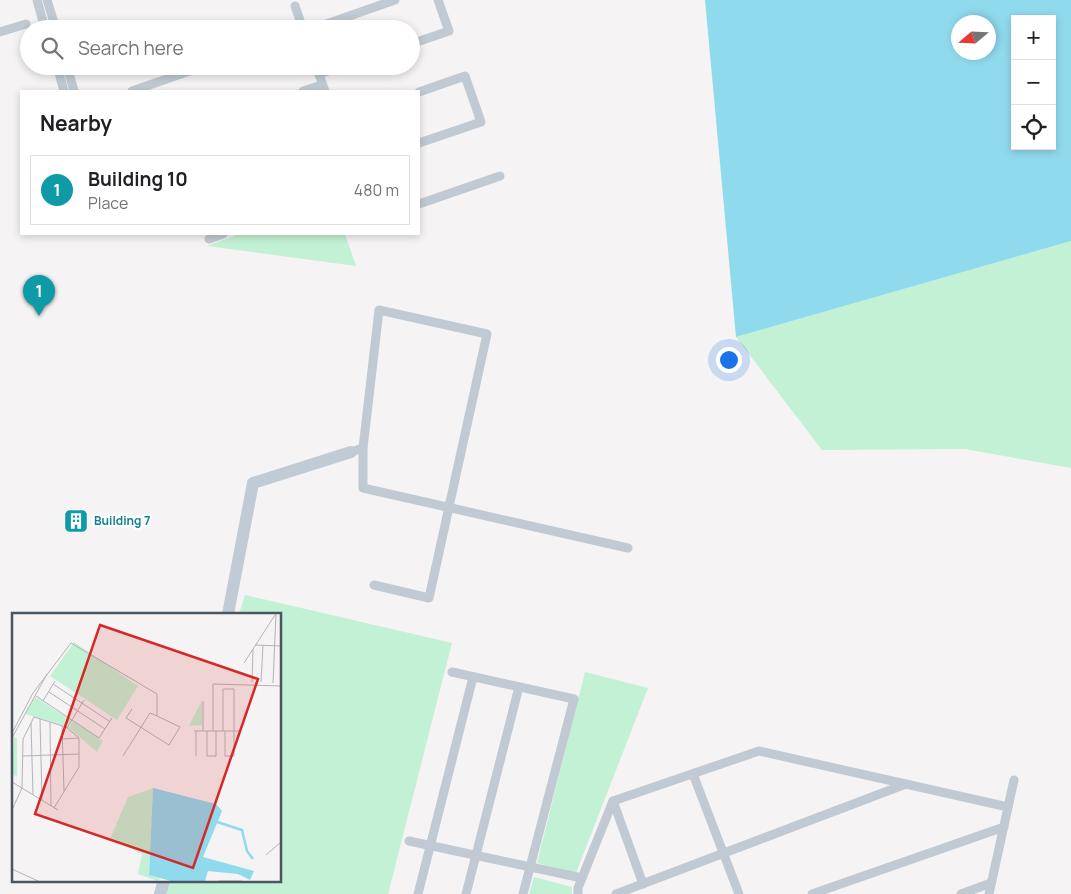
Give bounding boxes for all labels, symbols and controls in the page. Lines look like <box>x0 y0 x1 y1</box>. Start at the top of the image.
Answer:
north arrow <box>951 15 996 60</box>
map controls <box>1011 15 1056 150</box>
button: + <box>1011 15 1056 60</box>
search box <box>20 20 420 75</box>
icon: search <box>38 34 66 62</box>
text: Search here <box>78 35 184 61</box>
button: − <box>1011 60 1056 105</box>
button: locate <box>1011 105 1056 150</box>
text: Nearby <box>40 109 112 137</box>
text: Building 10 <box>88 166 188 192</box>
text: 1 <box>53 179 61 201</box>
text: 480 m <box>354 179 399 201</box>
text: Place <box>88 192 128 214</box>
pin: 1 <box>23 275 55 316</box>
your location <box>716 347 742 373</box>
building icon: Building 7 <box>63 508 89 534</box>
place label: Building 7 <box>94 512 150 529</box>
inset map <box>12 613 281 882</box>

